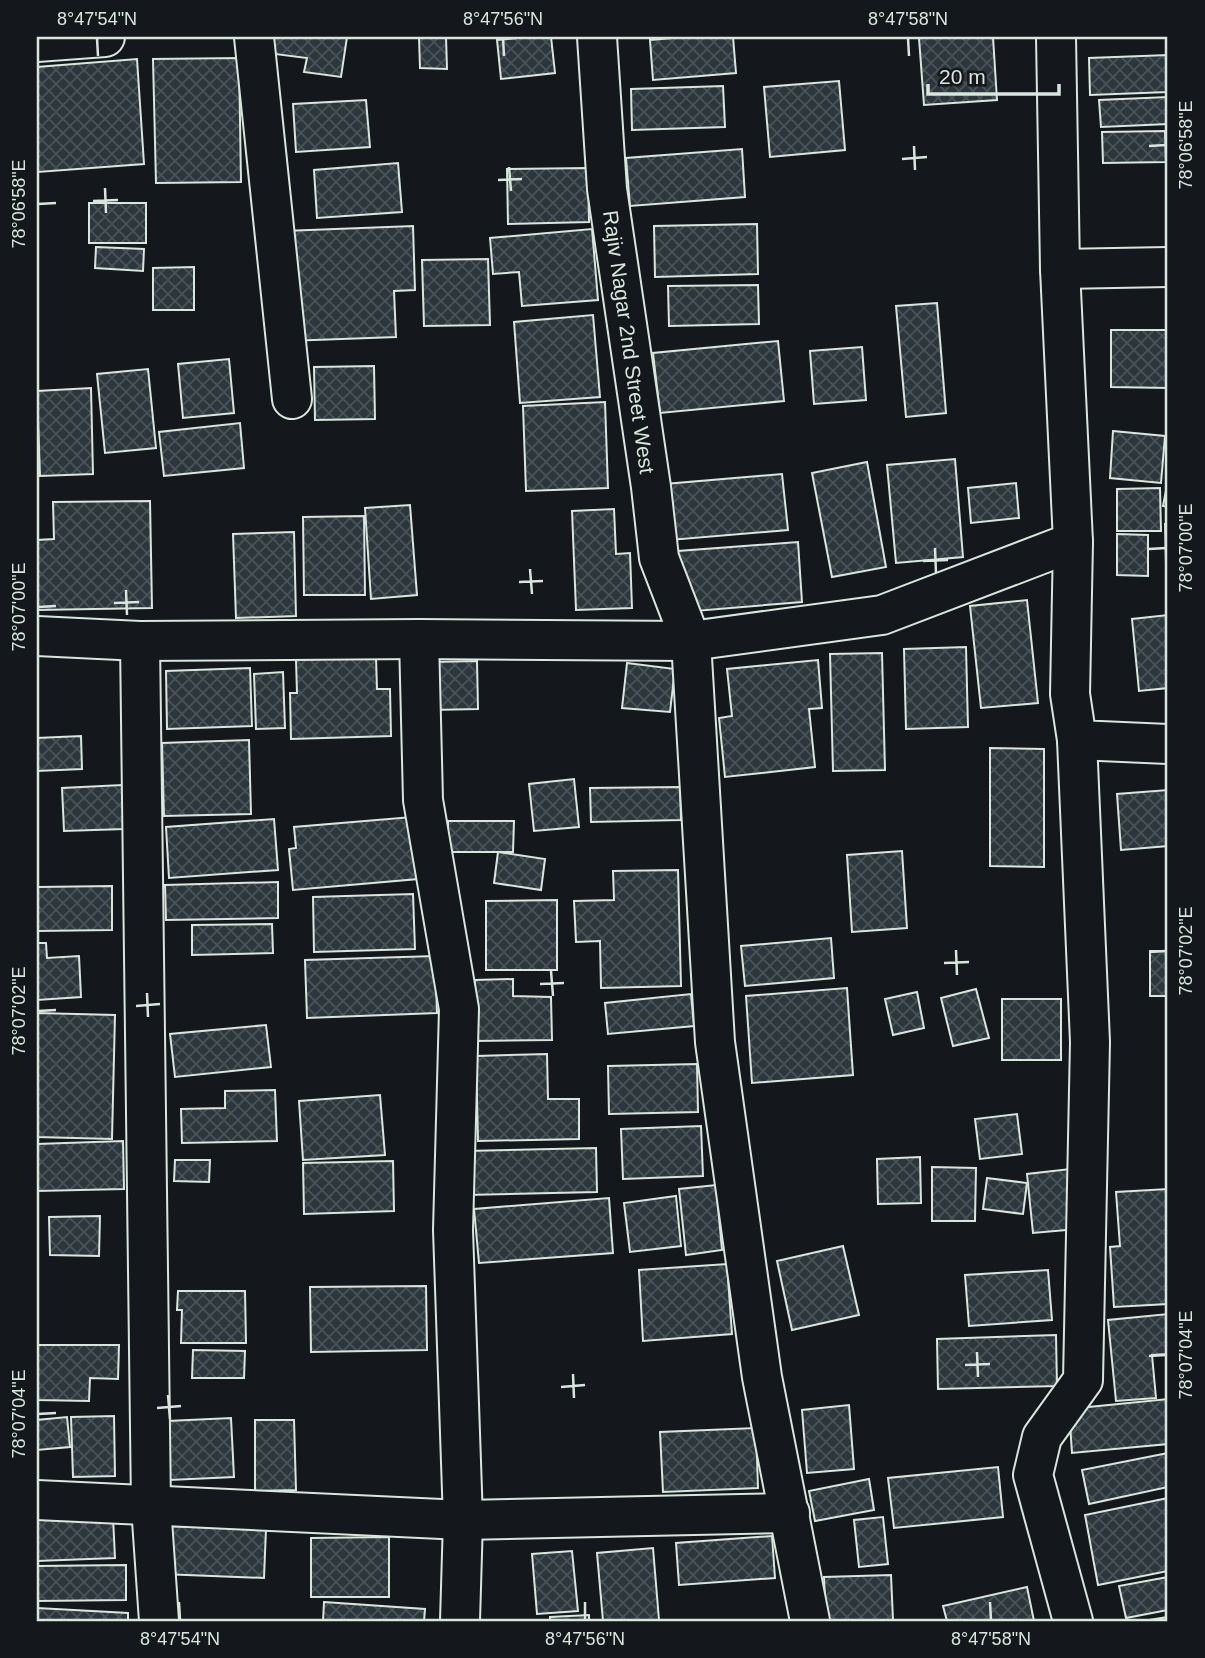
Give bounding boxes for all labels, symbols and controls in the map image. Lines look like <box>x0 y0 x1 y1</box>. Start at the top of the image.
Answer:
text: 8°47'54"N <box>57 9 137 29</box>
text: 8°47'56"N <box>463 9 543 29</box>
text: 8°47'58"N <box>868 9 948 29</box>
scale bar <box>928 52 1060 96</box>
text: 20 m <box>939 65 986 88</box>
text: 78°06'58"E <box>1176 100 1196 190</box>
text: 78°06'58"E <box>9 159 29 249</box>
street label: Rajiv Nagar 2nd Street West <box>599 209 659 475</box>
text: 78°07'00"E <box>1176 503 1196 593</box>
text: 78°07'00"E <box>9 562 29 652</box>
text: 78°07'02"E <box>1176 906 1196 996</box>
text: 78°07'02"E <box>9 966 29 1056</box>
text: 78°07'04"E <box>1176 1310 1196 1400</box>
text: 78°07'04"E <box>9 1369 29 1459</box>
text: 8°47'54"N <box>140 1629 220 1649</box>
text: 8°47'56"N <box>545 1629 625 1649</box>
text: 8°47'58"N <box>951 1629 1031 1649</box>

